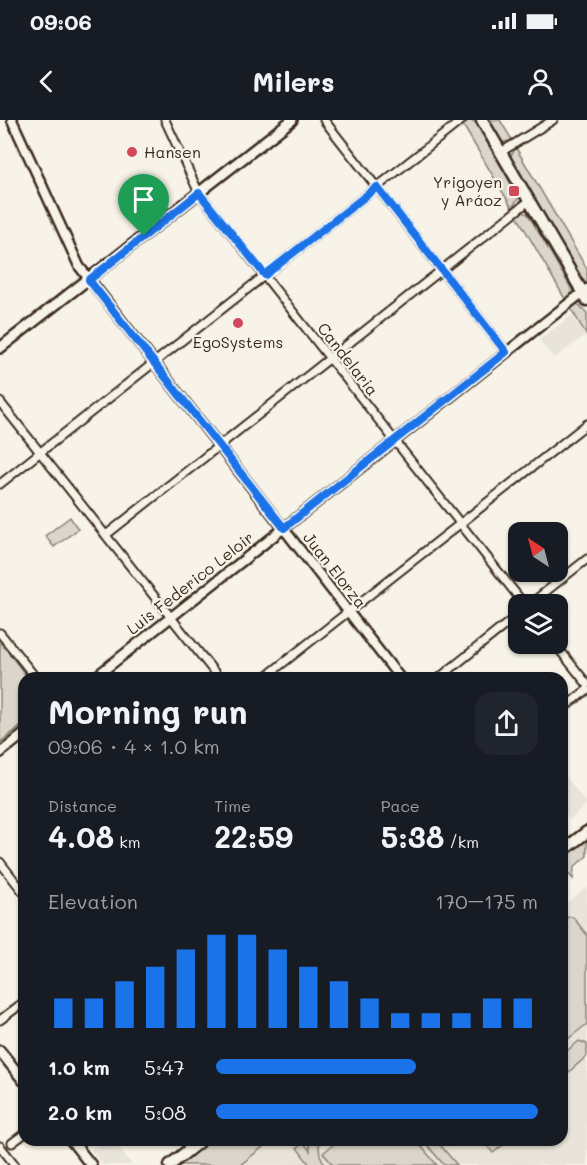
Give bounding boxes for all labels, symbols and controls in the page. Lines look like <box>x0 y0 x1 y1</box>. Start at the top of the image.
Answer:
text: 09:06 <box>30 7 92 36</box>
text: Milers <box>252 64 335 99</box>
icon: back <box>30 65 63 98</box>
icon: person <box>524 65 557 98</box>
place label: Hansen <box>144 141 201 162</box>
marker: Hansen <box>125 145 139 159</box>
place label: Yrigoyen y Aráoz <box>433 171 502 210</box>
pin <box>118 174 169 236</box>
icon: arrive <box>127 183 160 216</box>
marker: Yrigoyen y Aráoz <box>507 184 521 198</box>
marker: EgoSystems <box>231 316 245 330</box>
street label: Candelaria <box>313 318 384 400</box>
place label: EgoSystems <box>193 331 283 352</box>
north arrow <box>508 522 568 582</box>
map controls <box>508 522 568 654</box>
street label: Luis Federico Leloir <box>122 526 257 639</box>
street label: Juan Elorza <box>299 527 372 612</box>
button: layers <box>508 594 568 654</box>
text: Morning run <box>48 689 248 732</box>
button: share <box>475 692 538 755</box>
text: 09:06 · 4 × 1.0 km <box>48 733 220 759</box>
text: Distance <box>48 795 117 816</box>
text: Time <box>214 795 251 816</box>
text: Pace <box>381 795 420 816</box>
text: 4.08 <box>48 816 114 856</box>
text: 22:59 <box>214 816 293 856</box>
text: 5:38 <box>381 816 444 856</box>
text: km <box>114 831 141 852</box>
text: /km <box>444 831 479 852</box>
text: Elevation <box>48 888 138 914</box>
text: 170–175 m <box>435 888 538 914</box>
text: 1.0 km <box>48 1054 110 1080</box>
text: 5:47 <box>144 1054 185 1080</box>
text: 2.0 km <box>48 1099 112 1125</box>
text: 5:08 <box>144 1099 186 1125</box>

